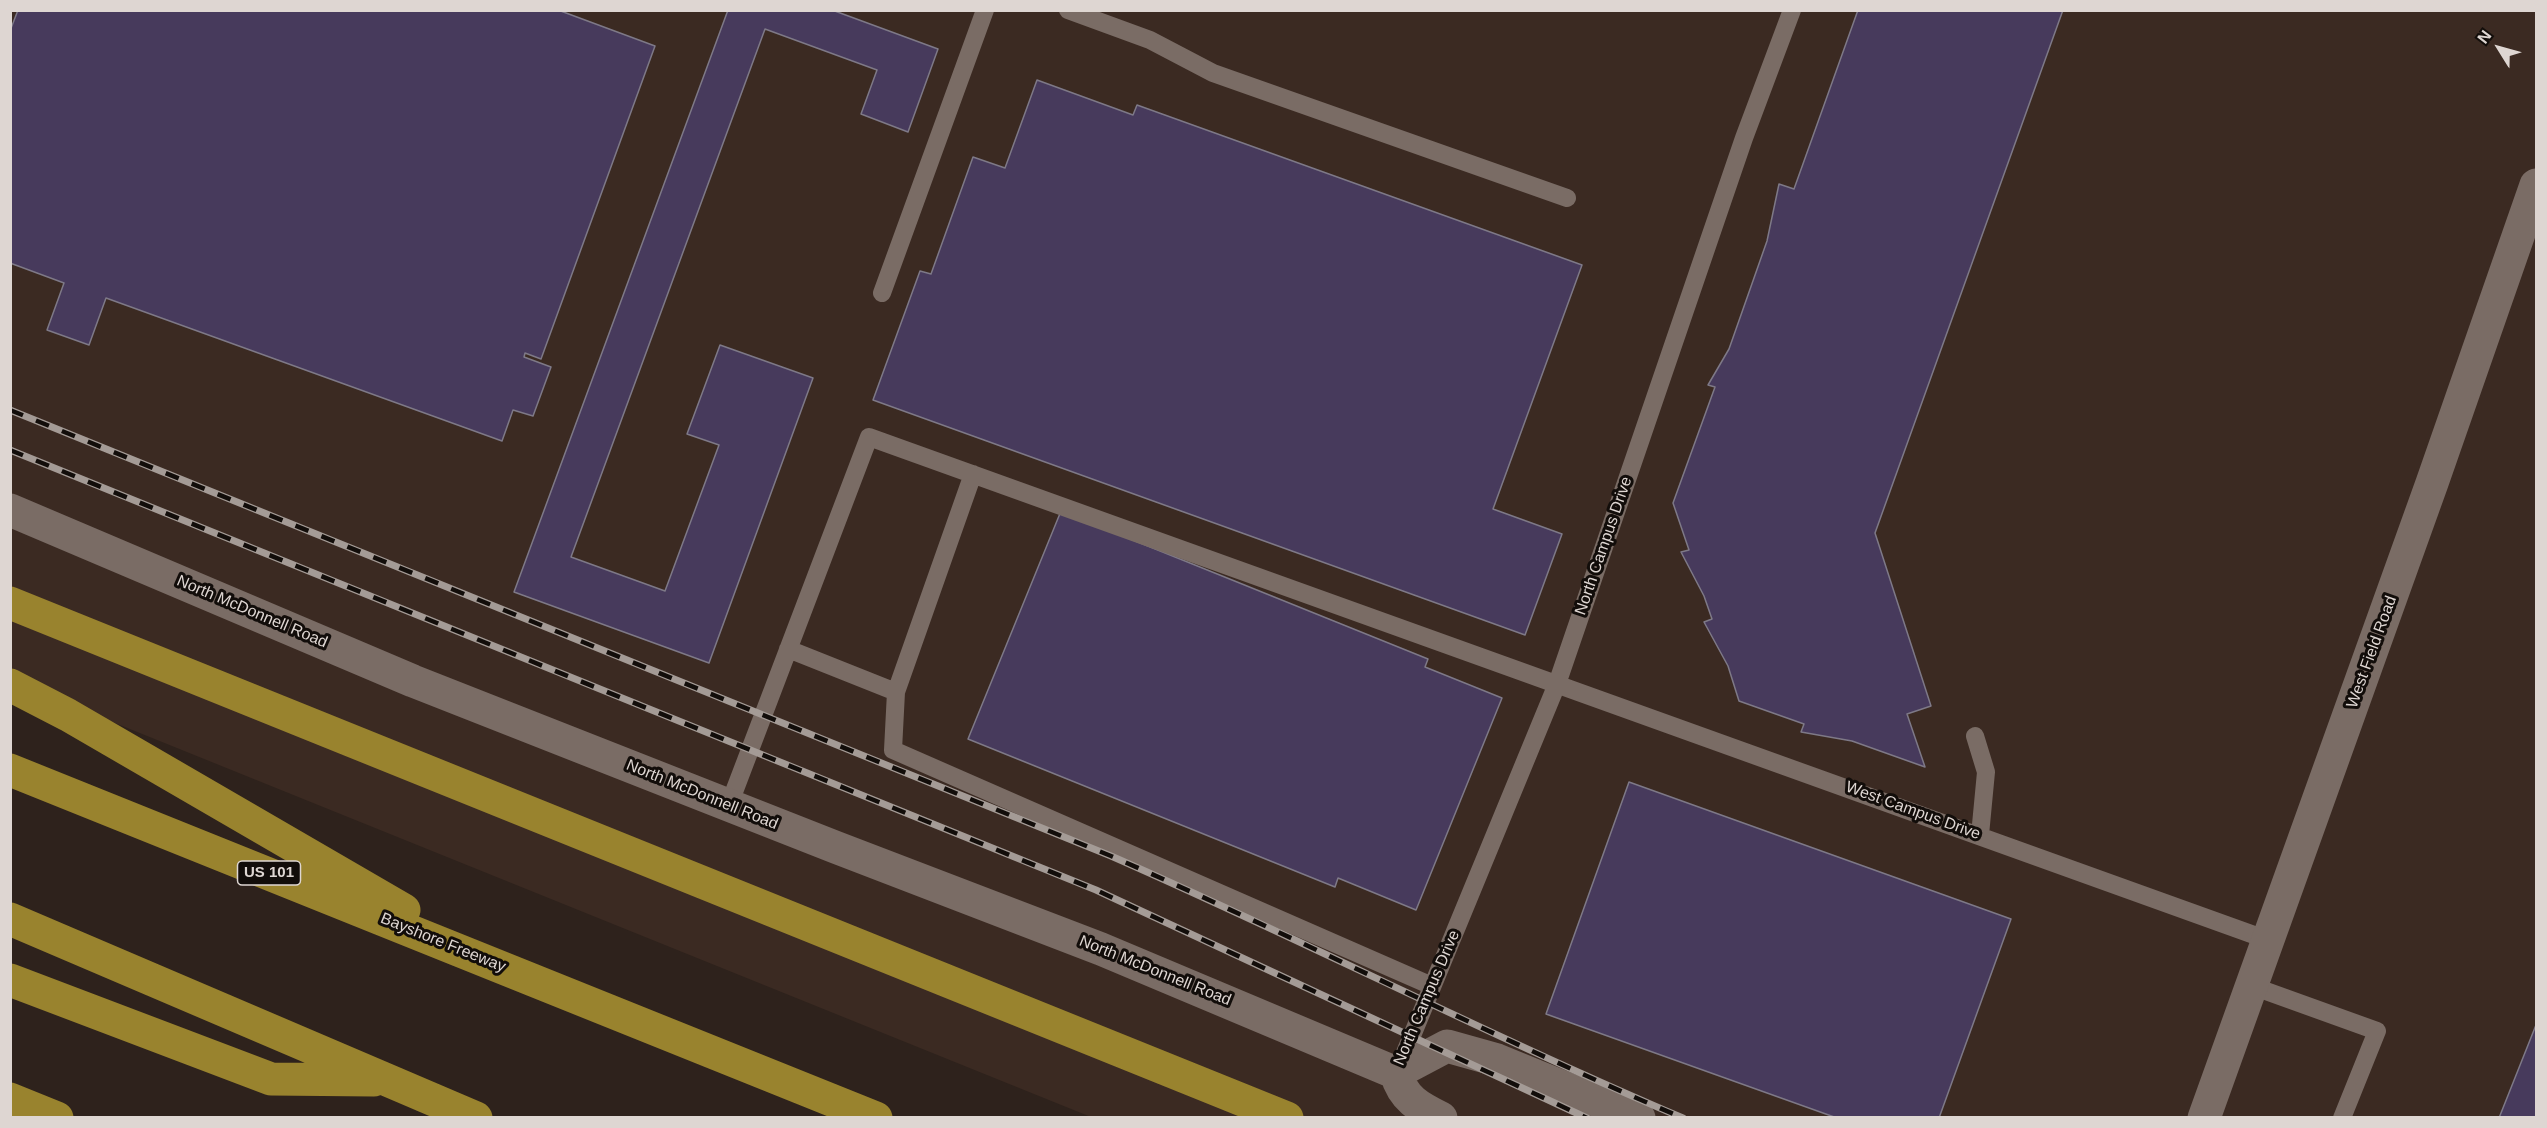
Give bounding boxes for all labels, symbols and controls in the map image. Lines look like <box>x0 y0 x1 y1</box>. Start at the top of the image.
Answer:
north arrow <box>2469 18 2529 78</box>
text: N <box>2474 27 2494 47</box>
street label: North Campus Drive <box>1571 474 1637 618</box>
street label: North McDonnell Road <box>174 572 330 652</box>
street label: West Field Road <box>2343 593 2401 711</box>
street label: North McDonnell Road <box>623 756 781 834</box>
street label: West Campus Drive <box>1843 778 1983 844</box>
road number: US 101 <box>238 861 300 885</box>
street label: Bayshore Freeway <box>378 909 508 977</box>
street label: North Campus Drive <box>1390 928 1464 1068</box>
street label: North McDonnell Road <box>1076 932 1234 1010</box>

